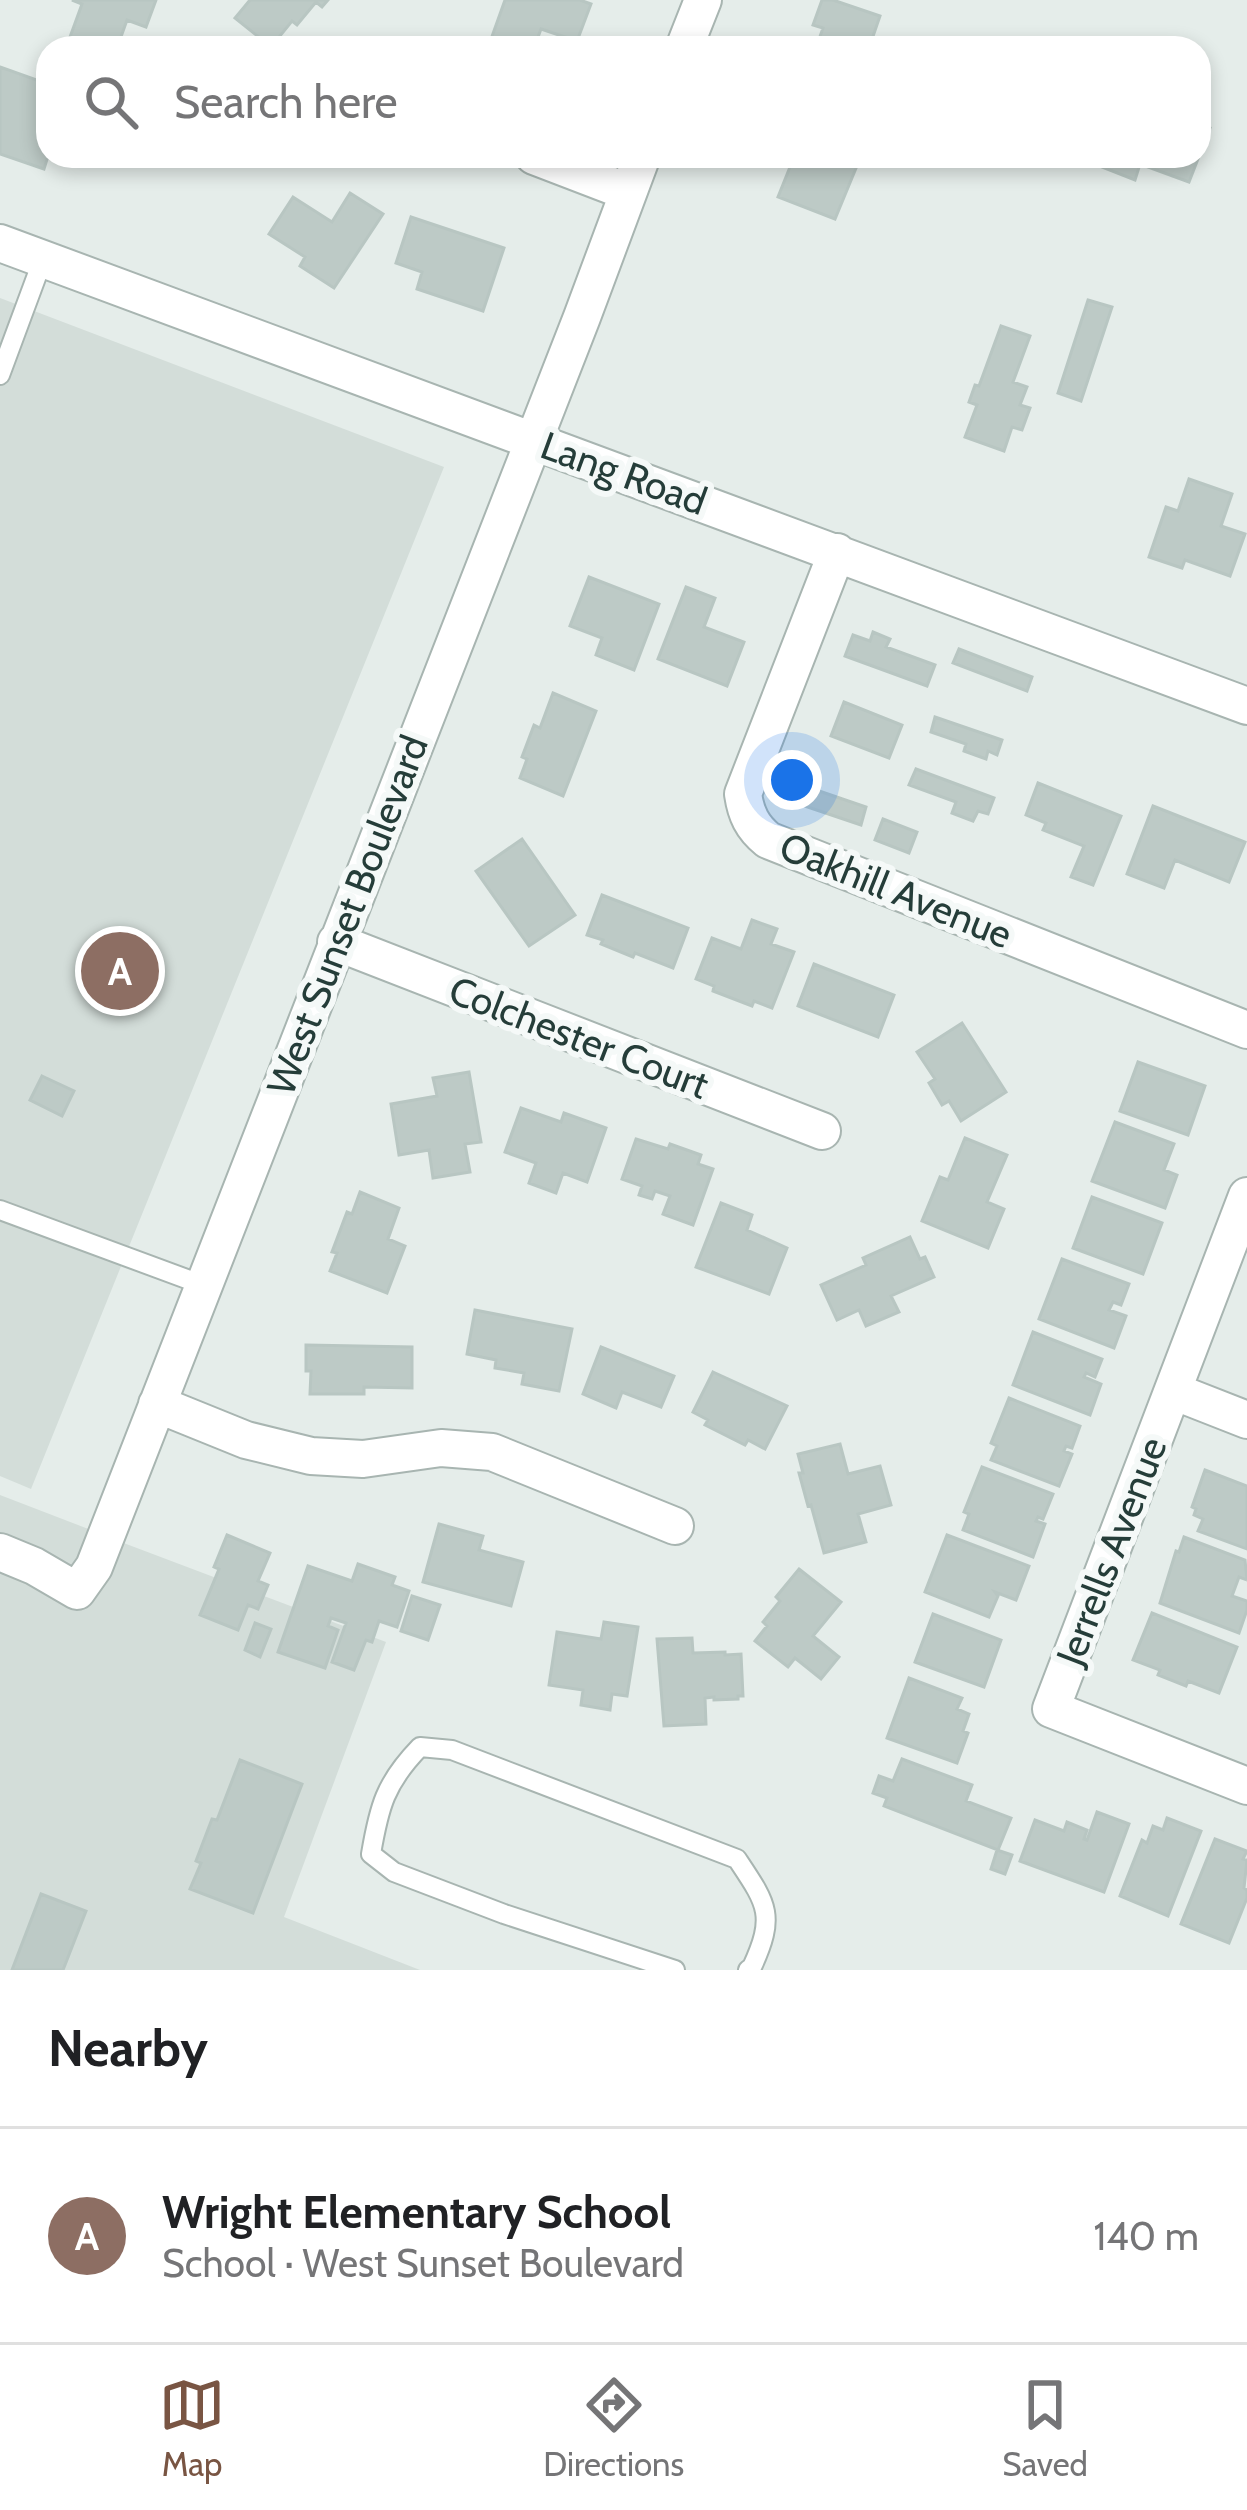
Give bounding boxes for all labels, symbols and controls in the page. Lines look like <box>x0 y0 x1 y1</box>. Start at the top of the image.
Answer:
search box <box>36 36 1211 168</box>
icon: search <box>78 69 144 135</box>
text: Search here <box>174 75 398 129</box>
street label: Lang Road <box>535 421 713 525</box>
street label: West Sunset Boulevard <box>256 728 438 1102</box>
your location <box>762 750 822 810</box>
street label: Oakhill Avenue <box>773 822 1019 958</box>
pin: A <box>81 926 159 1016</box>
street label: Colchester Court <box>443 966 715 1108</box>
street label: Jerrells Avenue <box>1045 1430 1176 1673</box>
text: Nearby <box>48 2017 208 2079</box>
text: Wright Elementary School <box>162 2185 671 2239</box>
text: A <box>75 2212 99 2260</box>
text: 140 m <box>1094 2212 1199 2260</box>
text: School · West Sunset Boulevard <box>162 2239 684 2287</box>
tab: Map <box>159 2372 225 2484</box>
tab: Directions <box>543 2372 684 2484</box>
tab: Saved <box>1002 2372 1088 2484</box>

